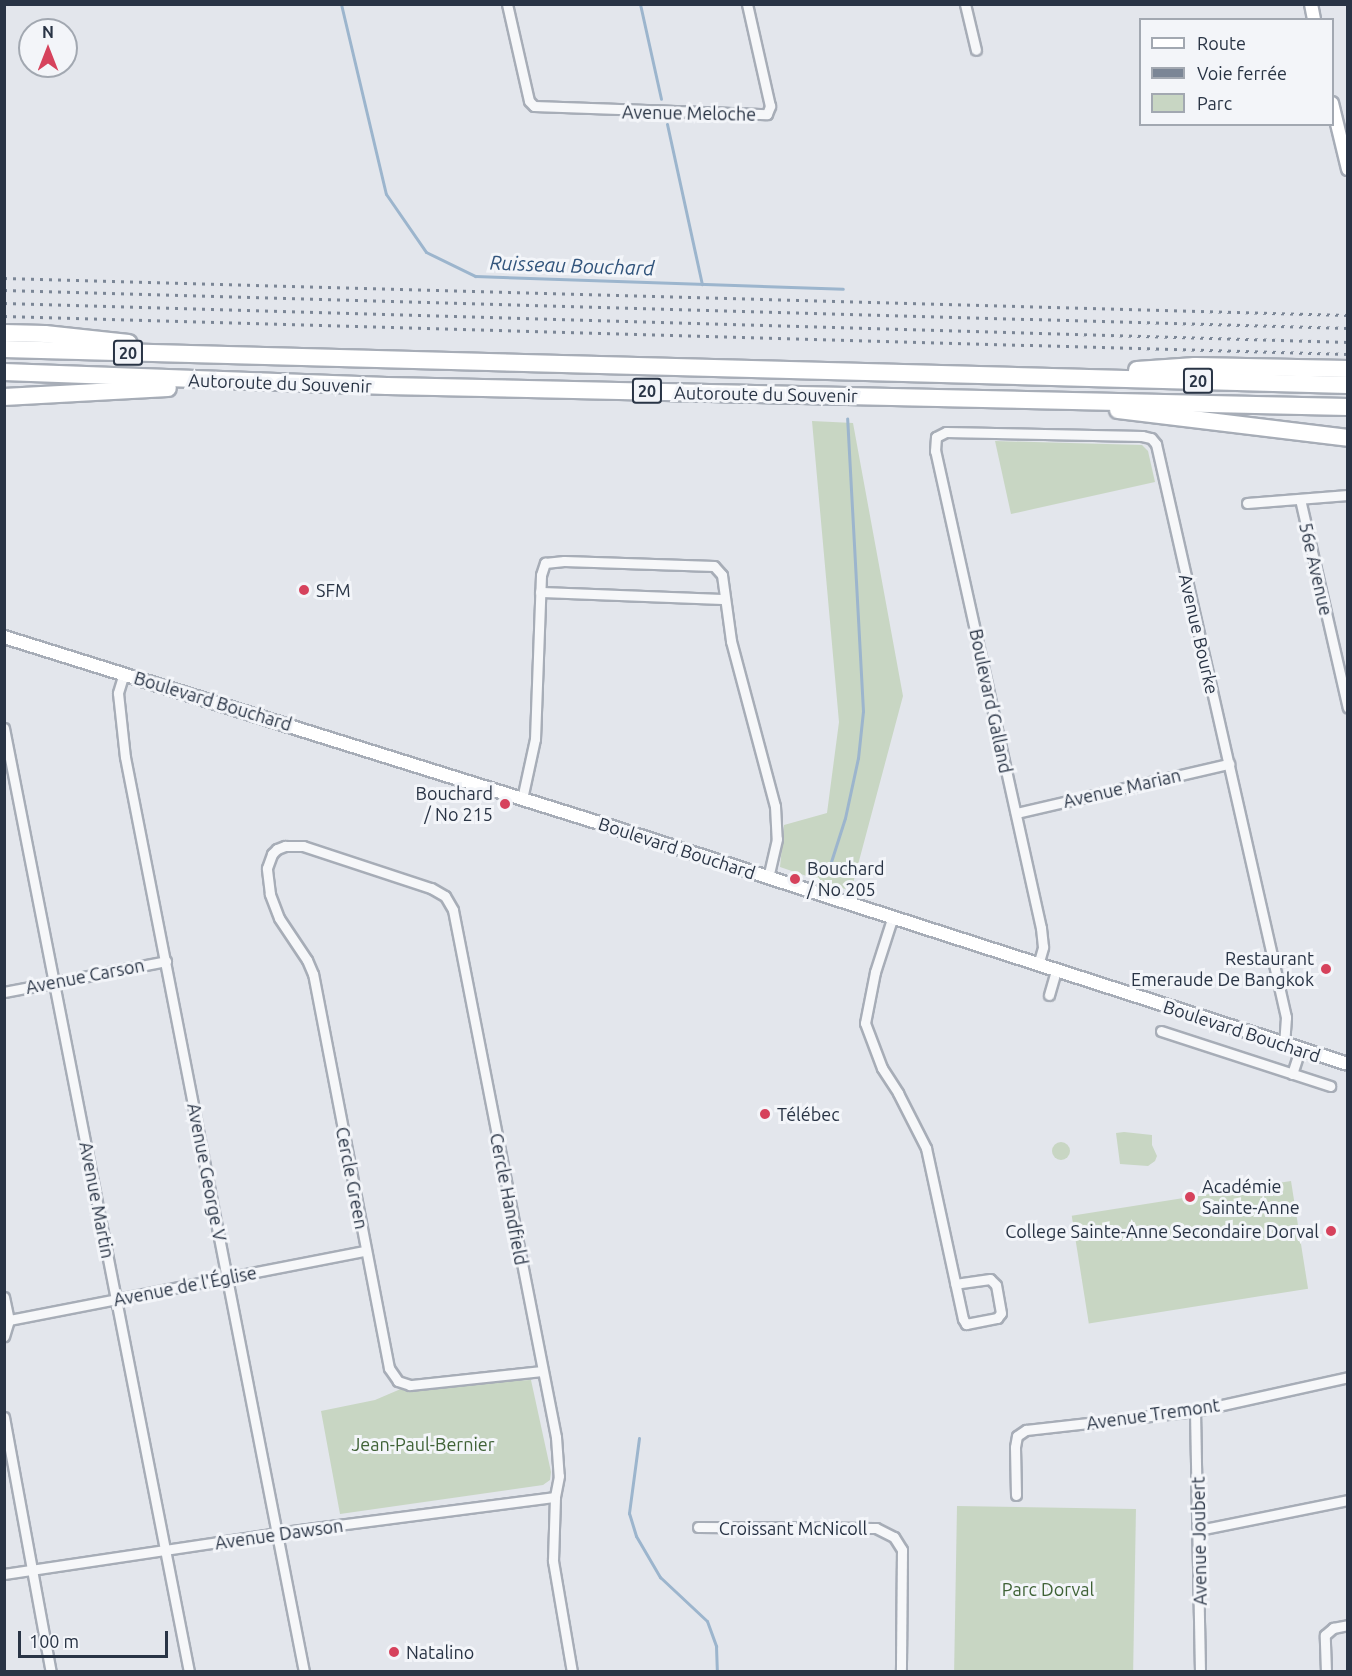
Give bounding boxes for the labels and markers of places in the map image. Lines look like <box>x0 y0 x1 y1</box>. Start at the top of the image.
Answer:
place label: SFM <box>316 579 351 601</box>
marker: SFM <box>297 583 311 597</box>
place label: Bouchard / No 215 <box>416 783 493 826</box>
marker: Bouchard / No 215 <box>498 797 512 811</box>
place label: Bouchard / No 205 <box>807 858 884 900</box>
marker: Bouchard / No 205 <box>788 872 802 886</box>
place label: Restaurant Emeraude De Bangkok <box>1131 948 1314 990</box>
marker: Restaurant Emeraude De Bangkok <box>1319 962 1333 976</box>
place label: Télébec <box>777 1103 840 1125</box>
marker: Télébec <box>758 1107 772 1121</box>
place label: Académie Sainte-Anne <box>1202 1176 1300 1218</box>
marker: Académie Sainte-Anne <box>1183 1190 1197 1204</box>
place label: College Sainte-Anne Secondaire Dorval <box>1005 1220 1319 1242</box>
marker: College Sainte-Anne Secondaire Dorval <box>1324 1224 1338 1238</box>
place label: Natalino <box>406 1641 474 1663</box>
marker: Natalino <box>387 1645 401 1659</box>

